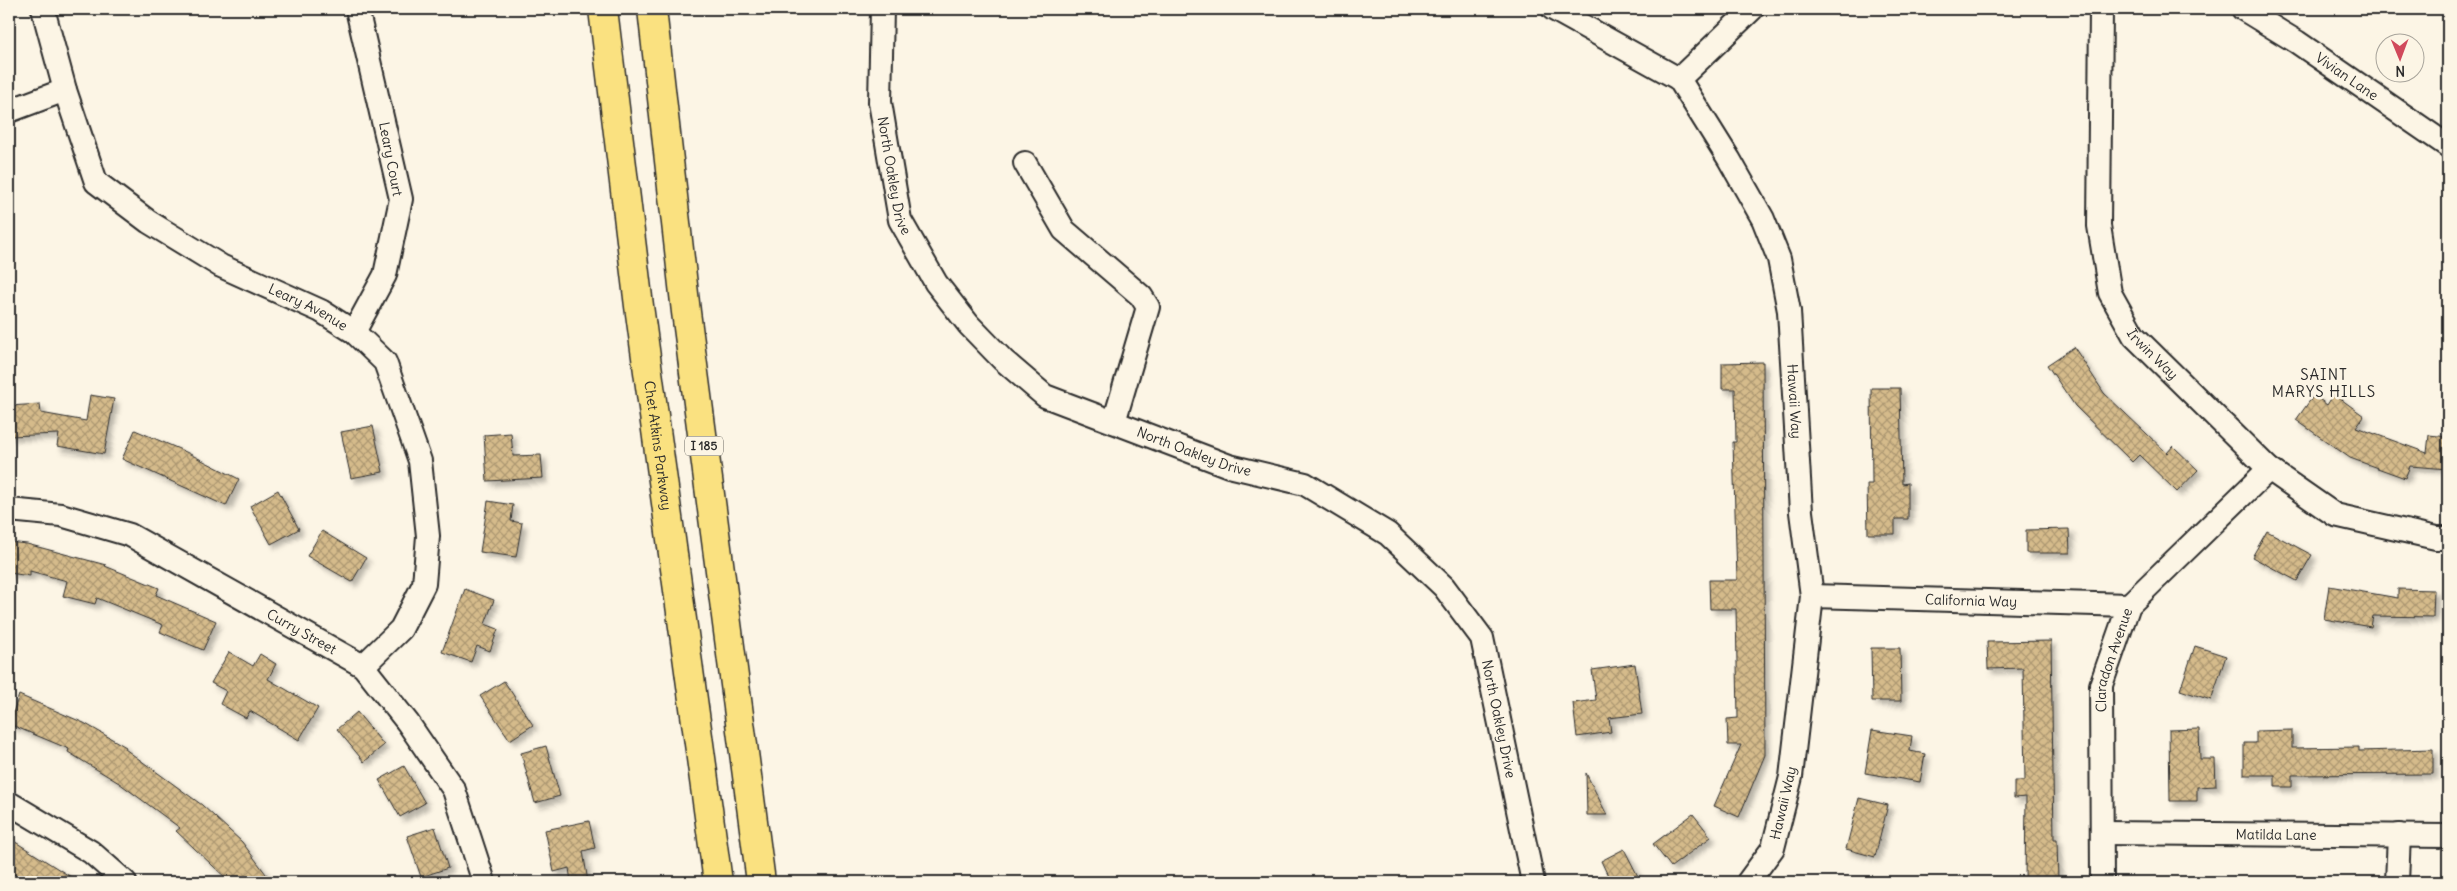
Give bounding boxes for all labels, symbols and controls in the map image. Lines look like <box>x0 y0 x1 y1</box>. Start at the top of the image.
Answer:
north arrow <box>2374 32 2424 82</box>
street label: Vivian Lane <box>2312 48 2382 104</box>
text: N <box>2395 62 2405 80</box>
street label: North Oakley Drive <box>874 115 916 238</box>
street label: Leary Court <box>375 120 407 198</box>
street label: Leary Avenue <box>266 279 351 335</box>
street label: Irwin Way <box>2123 326 2182 384</box>
street label: Hawaii Way <box>1783 363 1806 439</box>
district label: SAINT MARYS HILLS <box>2272 365 2376 401</box>
street label: Chet Atkins Parkway <box>640 380 676 511</box>
street label: North Oakley Drive <box>1134 423 1253 480</box>
road number: I 185 <box>685 436 723 456</box>
street label: California Way <box>1925 590 2017 611</box>
street label: Curry Street <box>264 605 340 658</box>
street label: Claradon Avenue <box>2092 605 2136 712</box>
street label: North Oakley Drive <box>1478 658 1520 780</box>
street label: Hawaii Way <box>1766 765 1800 841</box>
street label: Matilda Lane <box>2235 825 2317 844</box>

